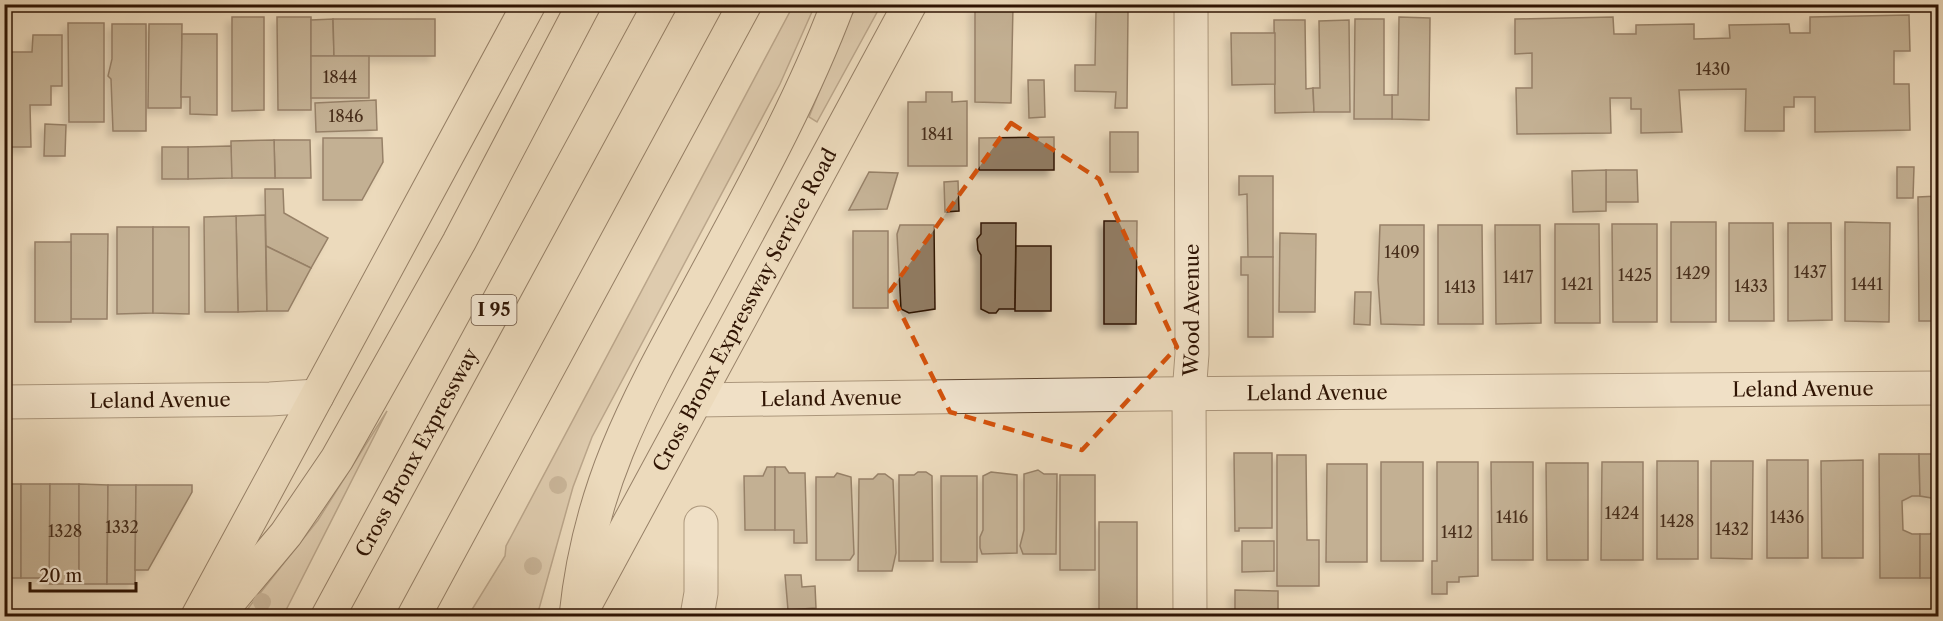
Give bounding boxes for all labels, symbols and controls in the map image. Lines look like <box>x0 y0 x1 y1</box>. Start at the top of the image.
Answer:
house number: 1430 <box>1696 59 1730 79</box>
house number: 1844 <box>323 67 357 87</box>
house number: 1846 <box>329 106 363 126</box>
house number: 1841 <box>921 124 953 144</box>
street label: Cross Bronx Expressway Service Road <box>647 144 842 476</box>
house number: 1409 <box>1384 242 1420 262</box>
street label: Wood Avenue <box>1178 244 1204 378</box>
house number: 1437 <box>1794 262 1826 282</box>
house number: 1429 <box>1676 263 1710 283</box>
house number: 1425 <box>1618 265 1652 285</box>
house number: 1417 <box>1503 267 1533 287</box>
house number: 1421 <box>1561 274 1593 294</box>
house number: 1441 <box>1851 274 1883 294</box>
house number: 1433 <box>1734 276 1768 296</box>
house number: 1413 <box>1444 277 1476 297</box>
road number: I 95 <box>472 295 516 325</box>
street label: Cross Bronx Expressway <box>350 343 483 561</box>
street label: Leland Avenue <box>1732 376 1874 402</box>
street label: Leland Avenue <box>1246 380 1388 405</box>
street label: Leland Avenue <box>760 385 902 411</box>
street label: Leland Avenue <box>89 387 231 413</box>
house number: 1424 <box>1605 503 1639 523</box>
house number: 1416 <box>1496 507 1528 527</box>
house number: 1436 <box>1770 507 1804 527</box>
house number: 1428 <box>1660 511 1694 531</box>
house number: 1332 <box>105 517 139 537</box>
house number: 1432 <box>1715 519 1749 539</box>
house number: 1328 <box>48 521 82 541</box>
house number: 1412 <box>1441 522 1473 542</box>
scale bar <box>30 555 136 593</box>
text: 20 m <box>39 565 83 587</box>

